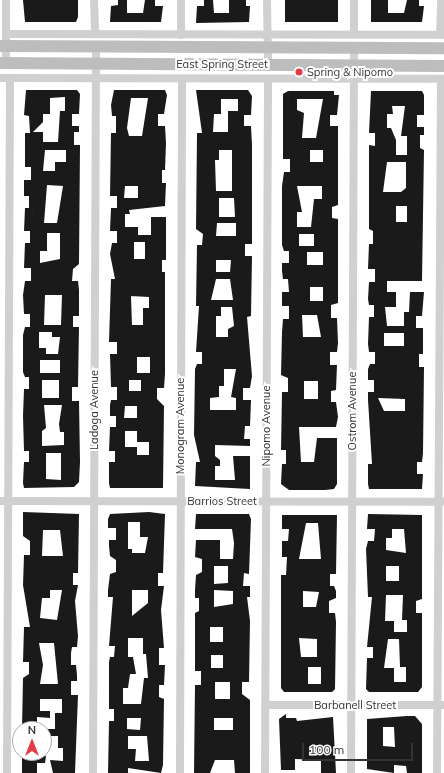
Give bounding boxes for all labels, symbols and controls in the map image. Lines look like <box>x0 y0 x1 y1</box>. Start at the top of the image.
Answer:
street label: East Spring Street <box>176 57 268 71</box>
place label: Spring & Nipomo <box>307 65 393 79</box>
marker: Spring & Nipomo <box>294 67 304 77</box>
street label: Ladoga Avenue <box>87 370 101 450</box>
street label: Ostrom Avenue <box>345 372 359 450</box>
street label: Monogram Avenue <box>173 378 187 474</box>
street label: Nipomo Avenue <box>259 386 273 466</box>
street label: Barrios Street <box>187 494 257 508</box>
street label: Barbanell Street <box>314 698 396 712</box>
north arrow <box>12 721 52 761</box>
text: N <box>28 723 36 737</box>
scale bar <box>304 735 415 761</box>
text: 100 m <box>309 742 344 757</box>

